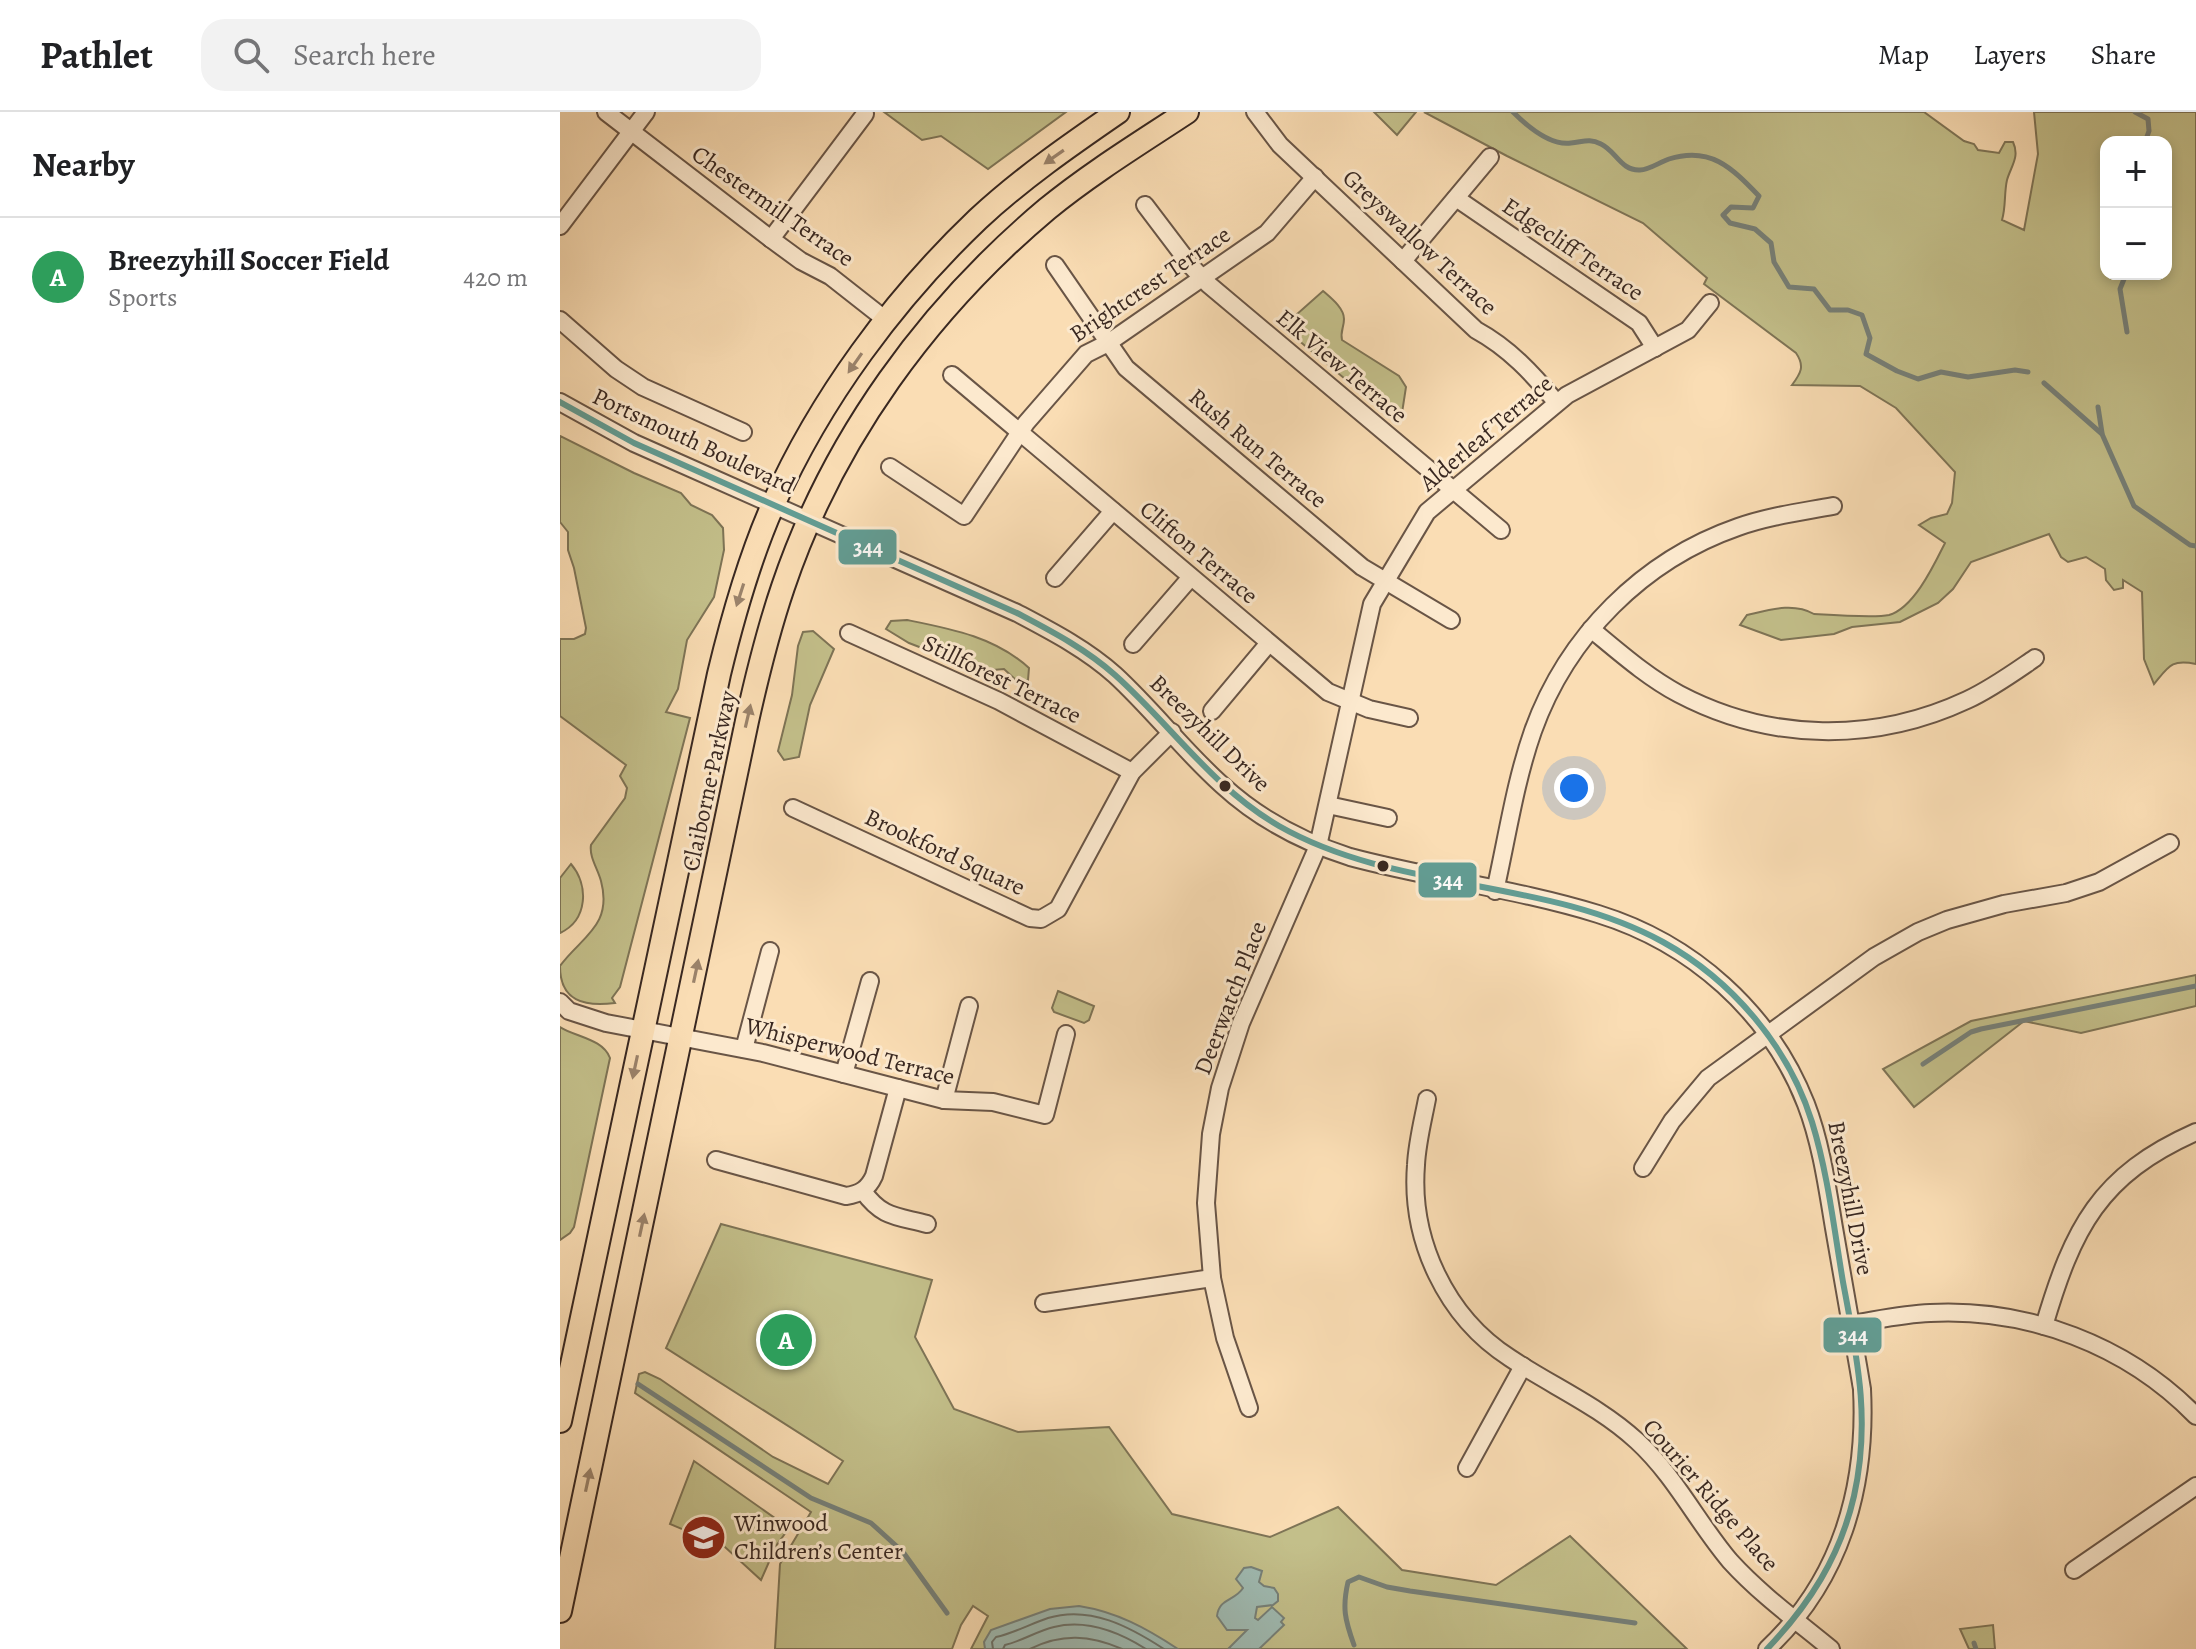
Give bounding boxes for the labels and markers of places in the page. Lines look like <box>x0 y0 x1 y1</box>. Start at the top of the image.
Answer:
unlabelled marker <box>1217 778 1233 794</box>
unlabelled marker <box>1375 858 1391 874</box>
pin: A <box>760 1310 812 1370</box>
place label: Winwood Children’s Center <box>733 1507 903 1567</box>
school or university icon: Winwood Children’s Center <box>679 1513 727 1561</box>

